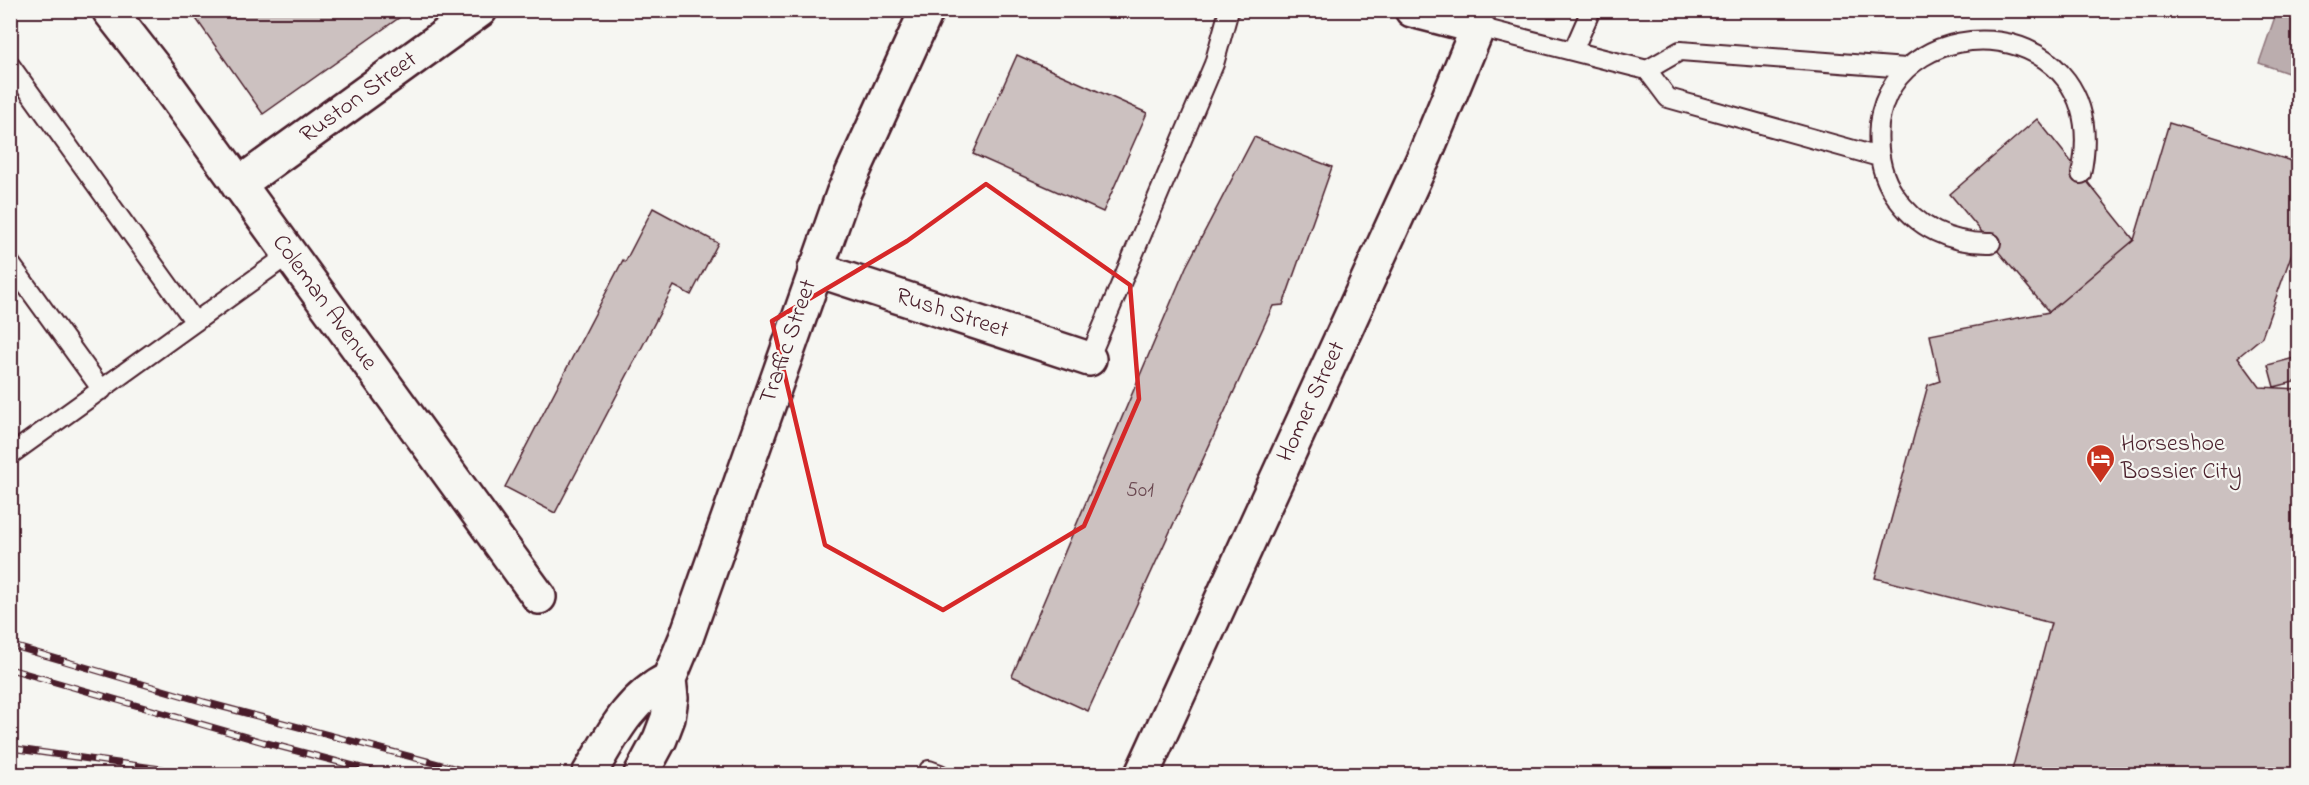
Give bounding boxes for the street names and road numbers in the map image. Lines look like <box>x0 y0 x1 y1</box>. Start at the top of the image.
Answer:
street label: Ruston Street <box>293 43 425 153</box>
street label: Coleman Avenue <box>263 228 386 379</box>
street label: Traffic Street <box>751 275 827 409</box>
street label: Rush Street <box>891 279 1013 349</box>
street label: Homer Street <box>1269 336 1355 468</box>

